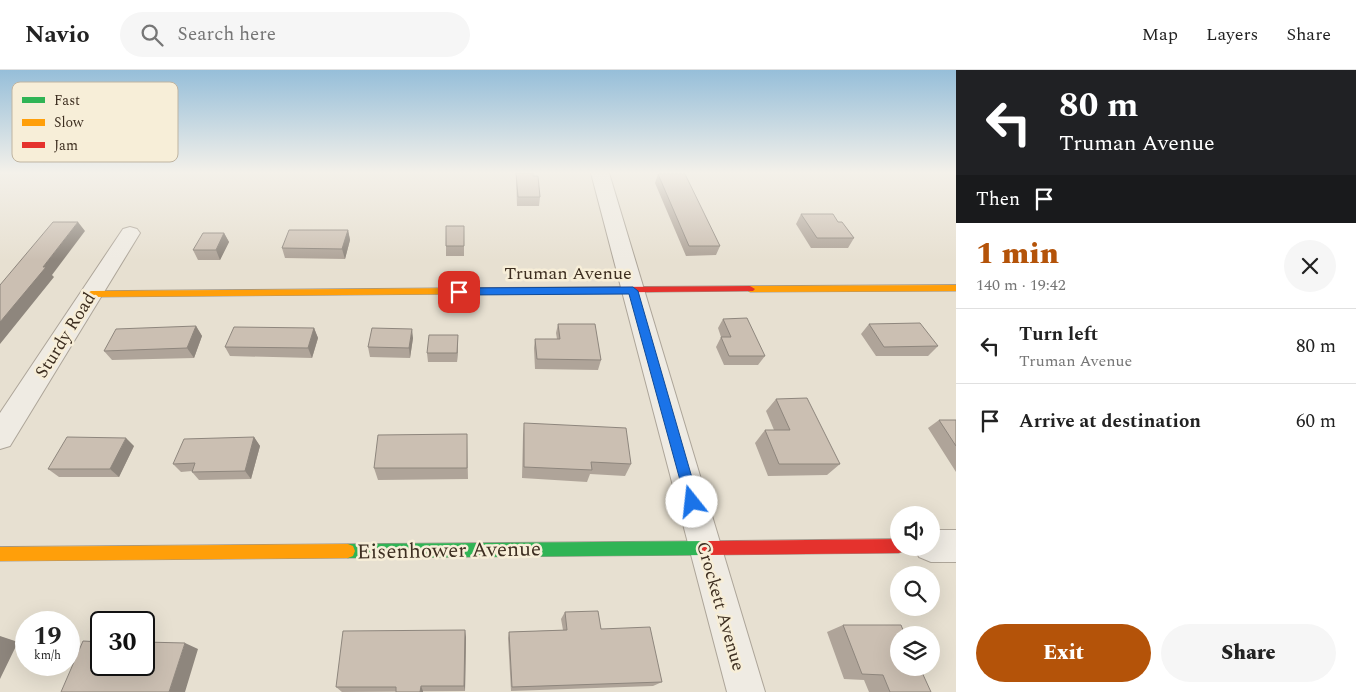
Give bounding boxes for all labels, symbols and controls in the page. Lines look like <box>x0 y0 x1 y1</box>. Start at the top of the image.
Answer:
search box <box>120 12 470 57</box>
text: Navio <box>25 17 90 53</box>
text: Search here <box>178 20 276 49</box>
icon: search <box>138 21 166 49</box>
text: Map <box>1142 21 1178 48</box>
text: Layers <box>1206 21 1258 48</box>
text: Share <box>1286 21 1331 48</box>
text: 80 m <box>1059 79 1139 132</box>
legend <box>12 82 178 162</box>
text: Fast <box>54 90 80 111</box>
icon: left <box>976 90 1041 155</box>
text: Slow <box>54 112 84 133</box>
text: Truman Avenue <box>1059 127 1215 160</box>
text: Jam <box>54 135 78 156</box>
text: Then <box>976 185 1020 214</box>
icon: arrive <box>1030 185 1058 213</box>
text: 1 min <box>976 231 1059 277</box>
button: close <box>1284 240 1336 292</box>
street label: Truman Avenue <box>504 260 632 287</box>
pin <box>438 271 480 313</box>
text: 140 m · 19:42 <box>976 273 1066 297</box>
icon: arrive <box>445 278 473 306</box>
street label: Sturdy Road <box>28 287 103 384</box>
text: Turn left <box>1019 320 1098 349</box>
icon: left <box>976 332 1004 360</box>
text: 80 m <box>1296 332 1336 361</box>
text: Truman Avenue <box>1019 349 1132 373</box>
icon: arrive <box>976 407 1004 435</box>
text: Arrive at destination <box>1019 407 1201 436</box>
text: 60 m <box>1296 407 1336 436</box>
position arrow <box>665 475 717 527</box>
map controls <box>890 506 940 676</box>
button: sound <box>890 506 940 556</box>
street label: Eisenhower Avenue <box>357 533 541 569</box>
street label: Crockett Avenue <box>689 538 752 674</box>
button: search <box>890 566 940 616</box>
speed limit sign: 30 <box>90 611 155 676</box>
text: 19 <box>33 618 62 656</box>
button: Exit <box>976 624 1151 682</box>
button: Share <box>1161 624 1336 682</box>
button: layers <box>890 626 940 676</box>
text: km/h <box>34 646 61 665</box>

